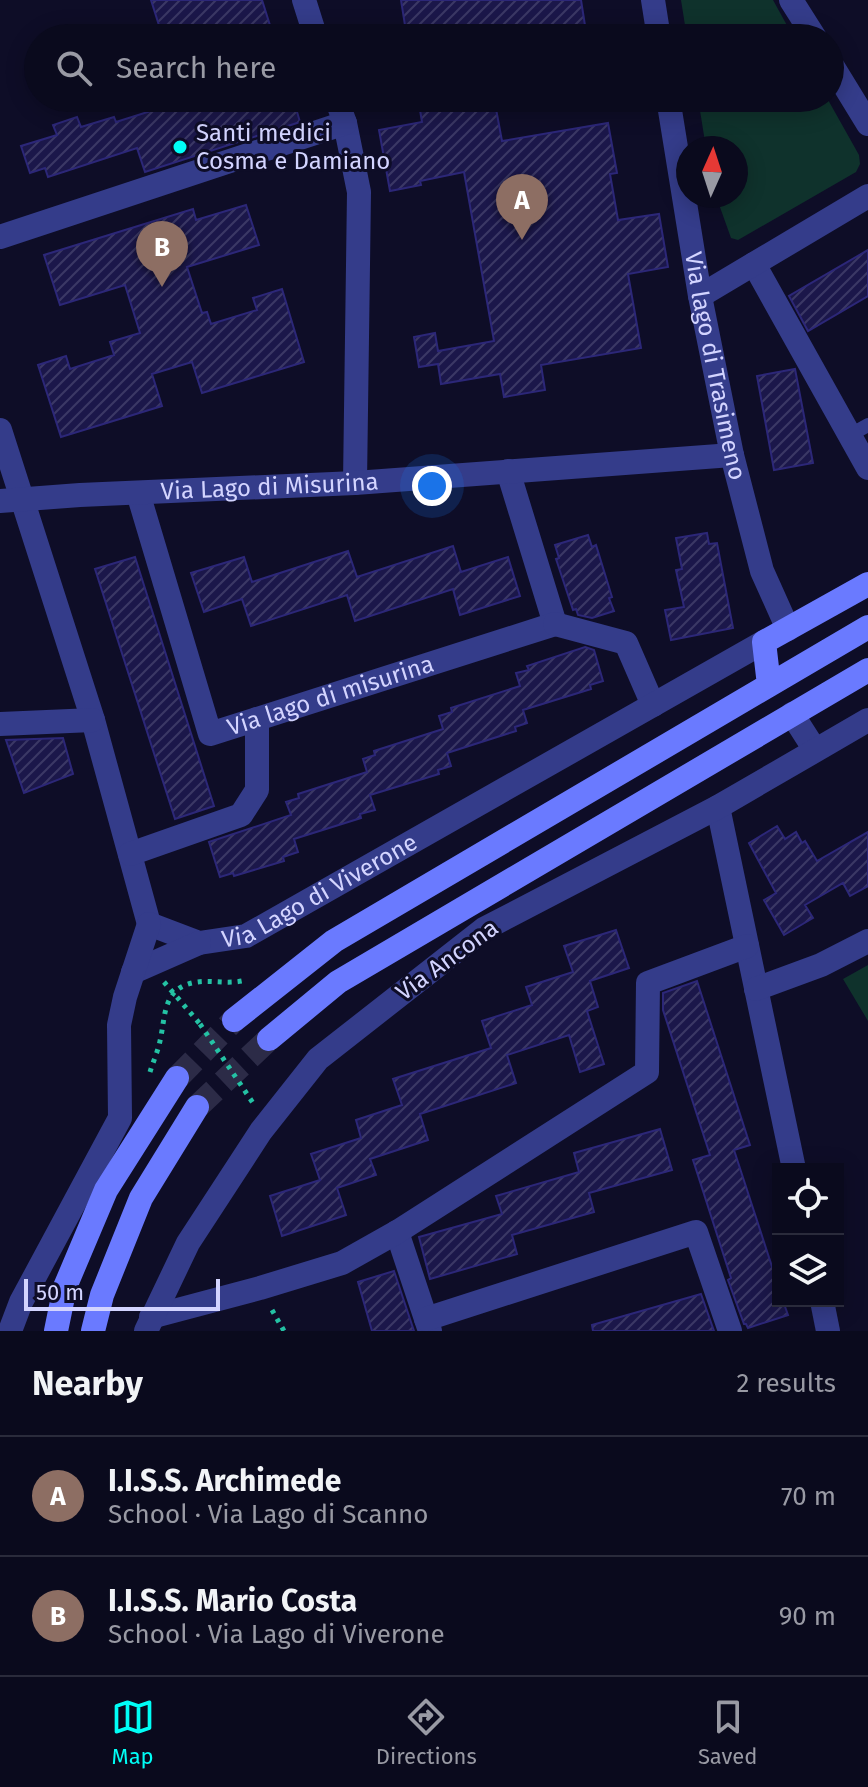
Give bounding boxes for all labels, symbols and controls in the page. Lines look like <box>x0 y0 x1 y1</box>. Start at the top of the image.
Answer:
search box <box>24 24 844 112</box>
icon: search <box>52 46 96 90</box>
text: Search here <box>116 50 276 86</box>
place label: Santi medici Cosma e Damiano <box>196 119 390 175</box>
north arrow <box>676 136 748 208</box>
marker: Santi medici Cosma e Damiano <box>171 138 189 156</box>
pin: A <box>496 174 548 240</box>
pin: B <box>136 221 188 287</box>
street label: Via lago di Trasimeno <box>679 250 752 483</box>
your location <box>412 466 452 506</box>
street label: Via Lago di Misurina <box>160 467 379 505</box>
street label: Via lago di misurina <box>224 650 437 742</box>
street label: Via Lago di Viverone <box>220 828 422 953</box>
street label: Via Ancona <box>390 914 504 1006</box>
map controls <box>772 1163 844 1307</box>
button: locate <box>772 1163 844 1235</box>
button: layers <box>772 1235 844 1307</box>
scale bar <box>24 1275 220 1311</box>
text: 50 m <box>36 1279 84 1306</box>
text: Nearby <box>32 1363 143 1404</box>
text: 2 results <box>736 1368 836 1399</box>
text: I.I.S.S. Archimede <box>108 1463 341 1499</box>
text: A <box>50 1481 66 1512</box>
text: 70 m <box>781 1481 836 1512</box>
text: School · Via Lago di Scanno <box>108 1499 428 1530</box>
text: I.I.S.S. Mario Costa <box>108 1583 357 1619</box>
text: B <box>50 1601 66 1632</box>
text: 90 m <box>779 1601 836 1632</box>
text: School · Via Lago di Viverone <box>108 1619 445 1650</box>
tab: Map <box>111 1695 155 1770</box>
tab: Directions <box>376 1695 477 1770</box>
tab: Saved <box>698 1695 757 1770</box>

